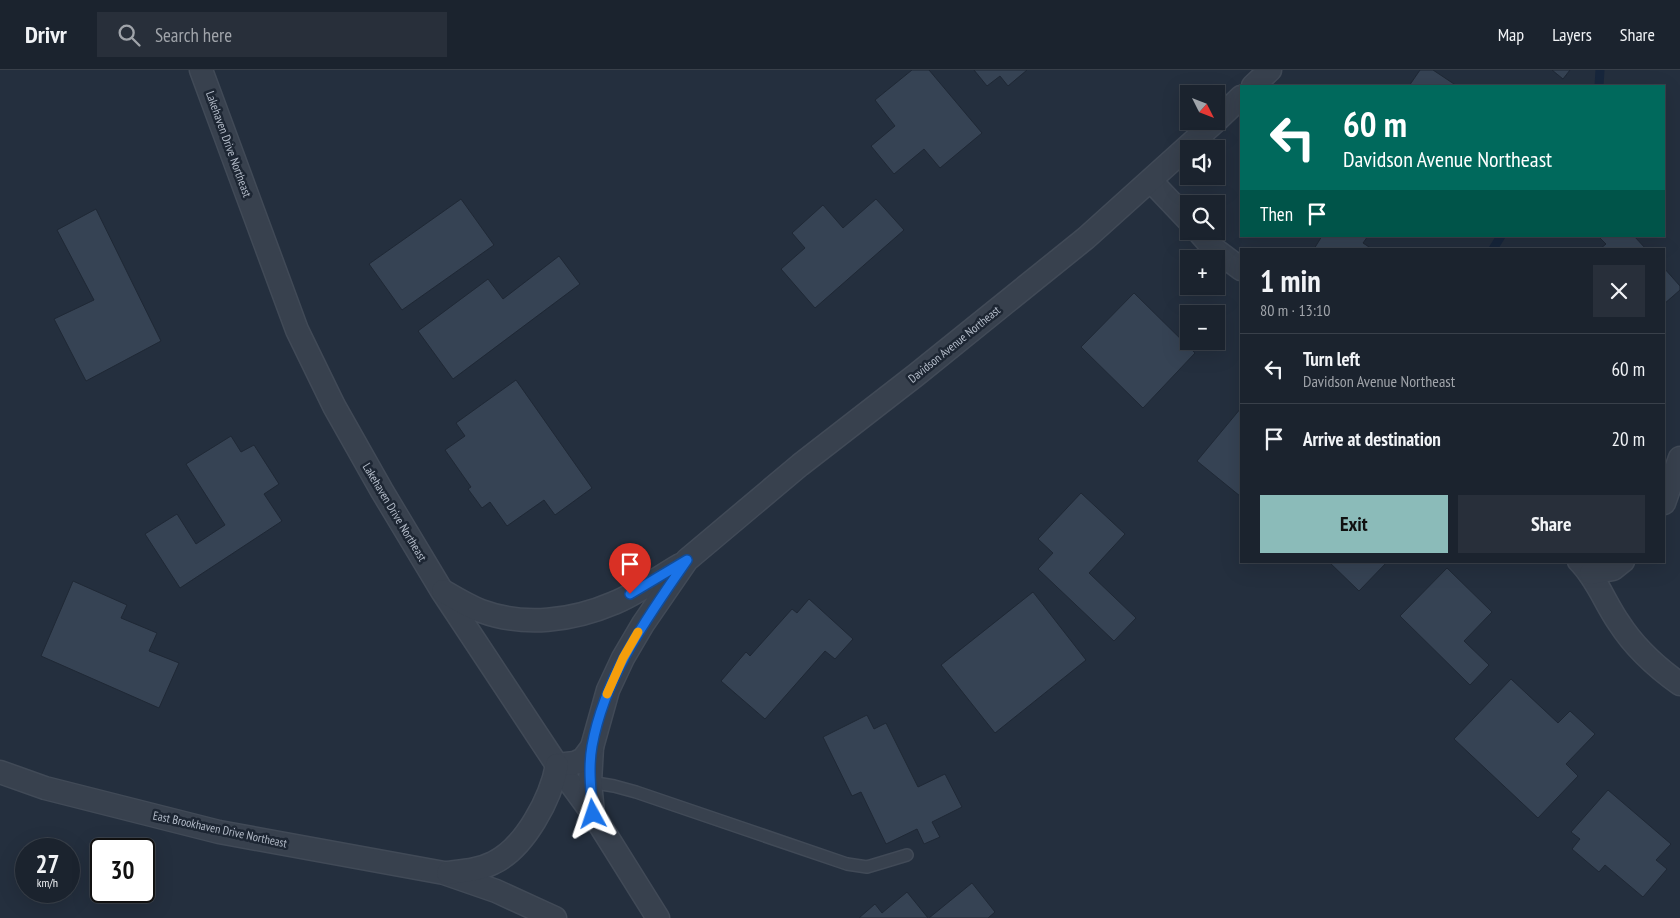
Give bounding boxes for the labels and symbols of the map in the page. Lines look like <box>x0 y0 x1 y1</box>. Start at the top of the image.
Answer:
north arrow <box>1180 85 1225 130</box>
street label: Lakehaven Drive Northeast <box>203 89 255 200</box>
street label: Davidson Avenue Northeast <box>905 302 1004 386</box>
street label: Lakehaven Drive Northeast <box>360 460 431 564</box>
pin <box>609 543 651 594</box>
position arrow <box>566 787 618 839</box>
street label: East Brookhaven Drive Northeast <box>152 807 289 851</box>
speed limit sign: 30 <box>90 838 155 903</box>

